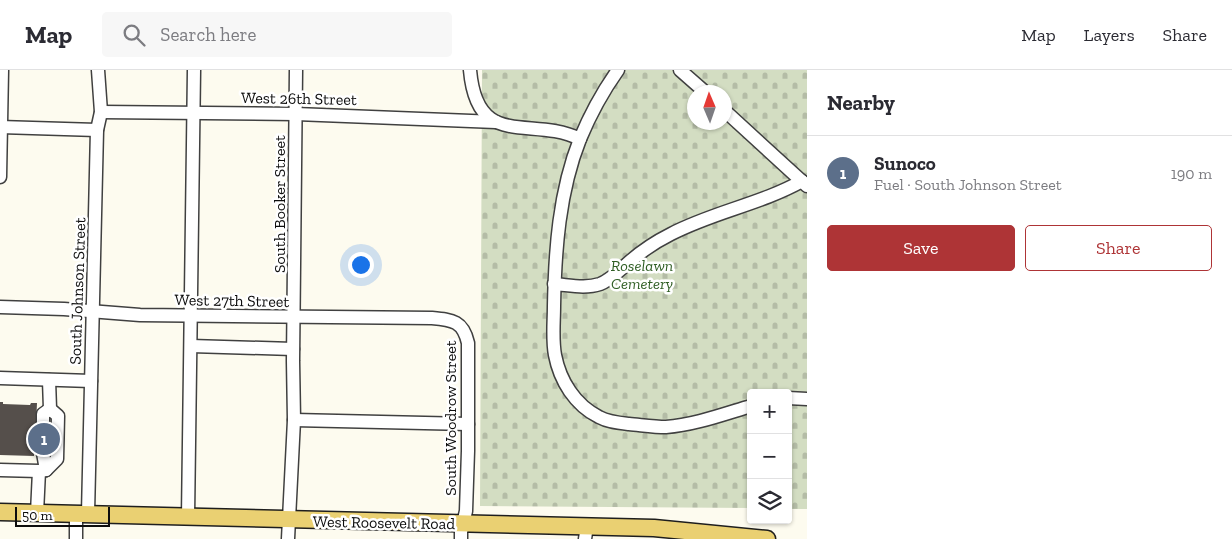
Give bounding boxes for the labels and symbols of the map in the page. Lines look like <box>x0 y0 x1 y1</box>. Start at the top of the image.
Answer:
north arrow <box>687 85 732 130</box>
street label: West 26th Street <box>241 88 357 109</box>
street label: South Booker Street <box>270 135 289 273</box>
street label: South Johnson Street <box>65 217 90 365</box>
your location <box>348 252 374 278</box>
park label: Roselawn Cemetery <box>611 256 674 293</box>
street label: West 27th Street <box>175 290 290 311</box>
street label: South Woodrow Street <box>441 340 460 496</box>
pin: 1 <box>28 420 60 458</box>
scale bar <box>15 504 110 527</box>
street label: West Roosevelt Road <box>313 512 455 533</box>

